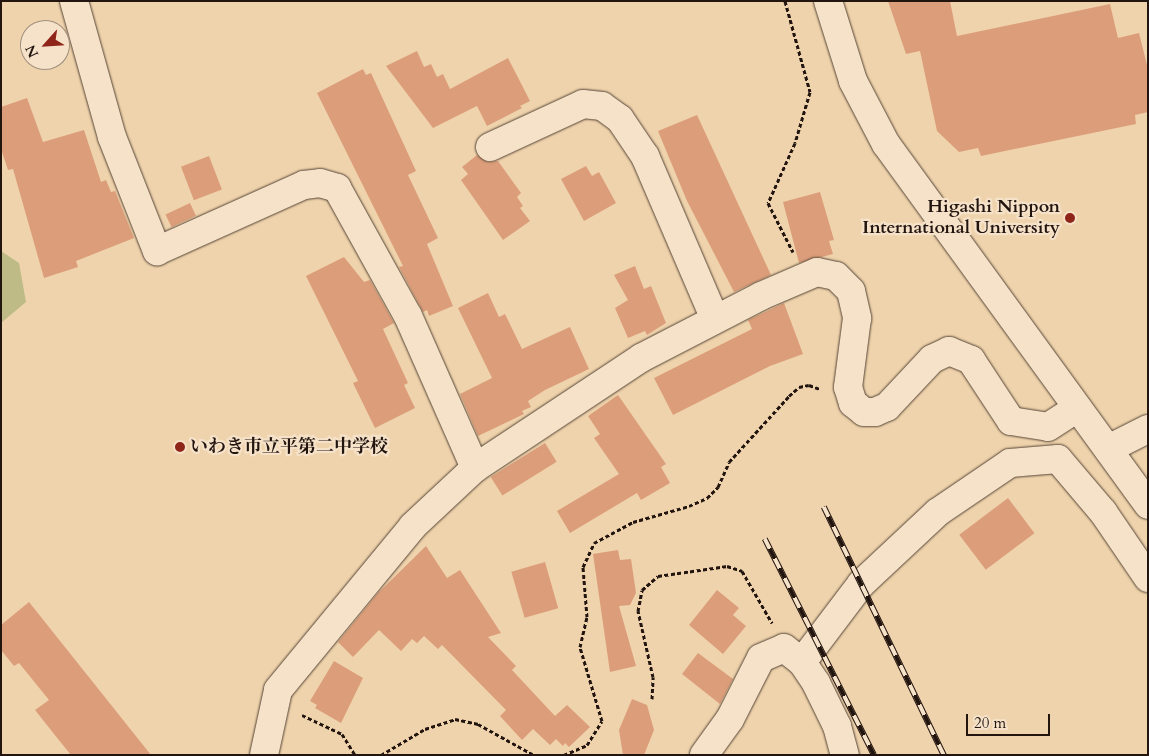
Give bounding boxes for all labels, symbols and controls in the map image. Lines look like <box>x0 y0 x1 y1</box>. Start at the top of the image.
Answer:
north arrow <box>20 20 70 70</box>
text: N <box>21 42 43 61</box>
place label: Higashi Nippon International University <box>862 197 1060 240</box>
marker: Higashi Nippon International University <box>1064 212 1076 224</box>
place label: いわき市立平第二中学校 <box>190 436 388 458</box>
marker: いわき市立平第二中学校 <box>174 441 186 453</box>
scale bar <box>969 704 1053 736</box>
text: 20 m <box>974 713 1006 733</box>

